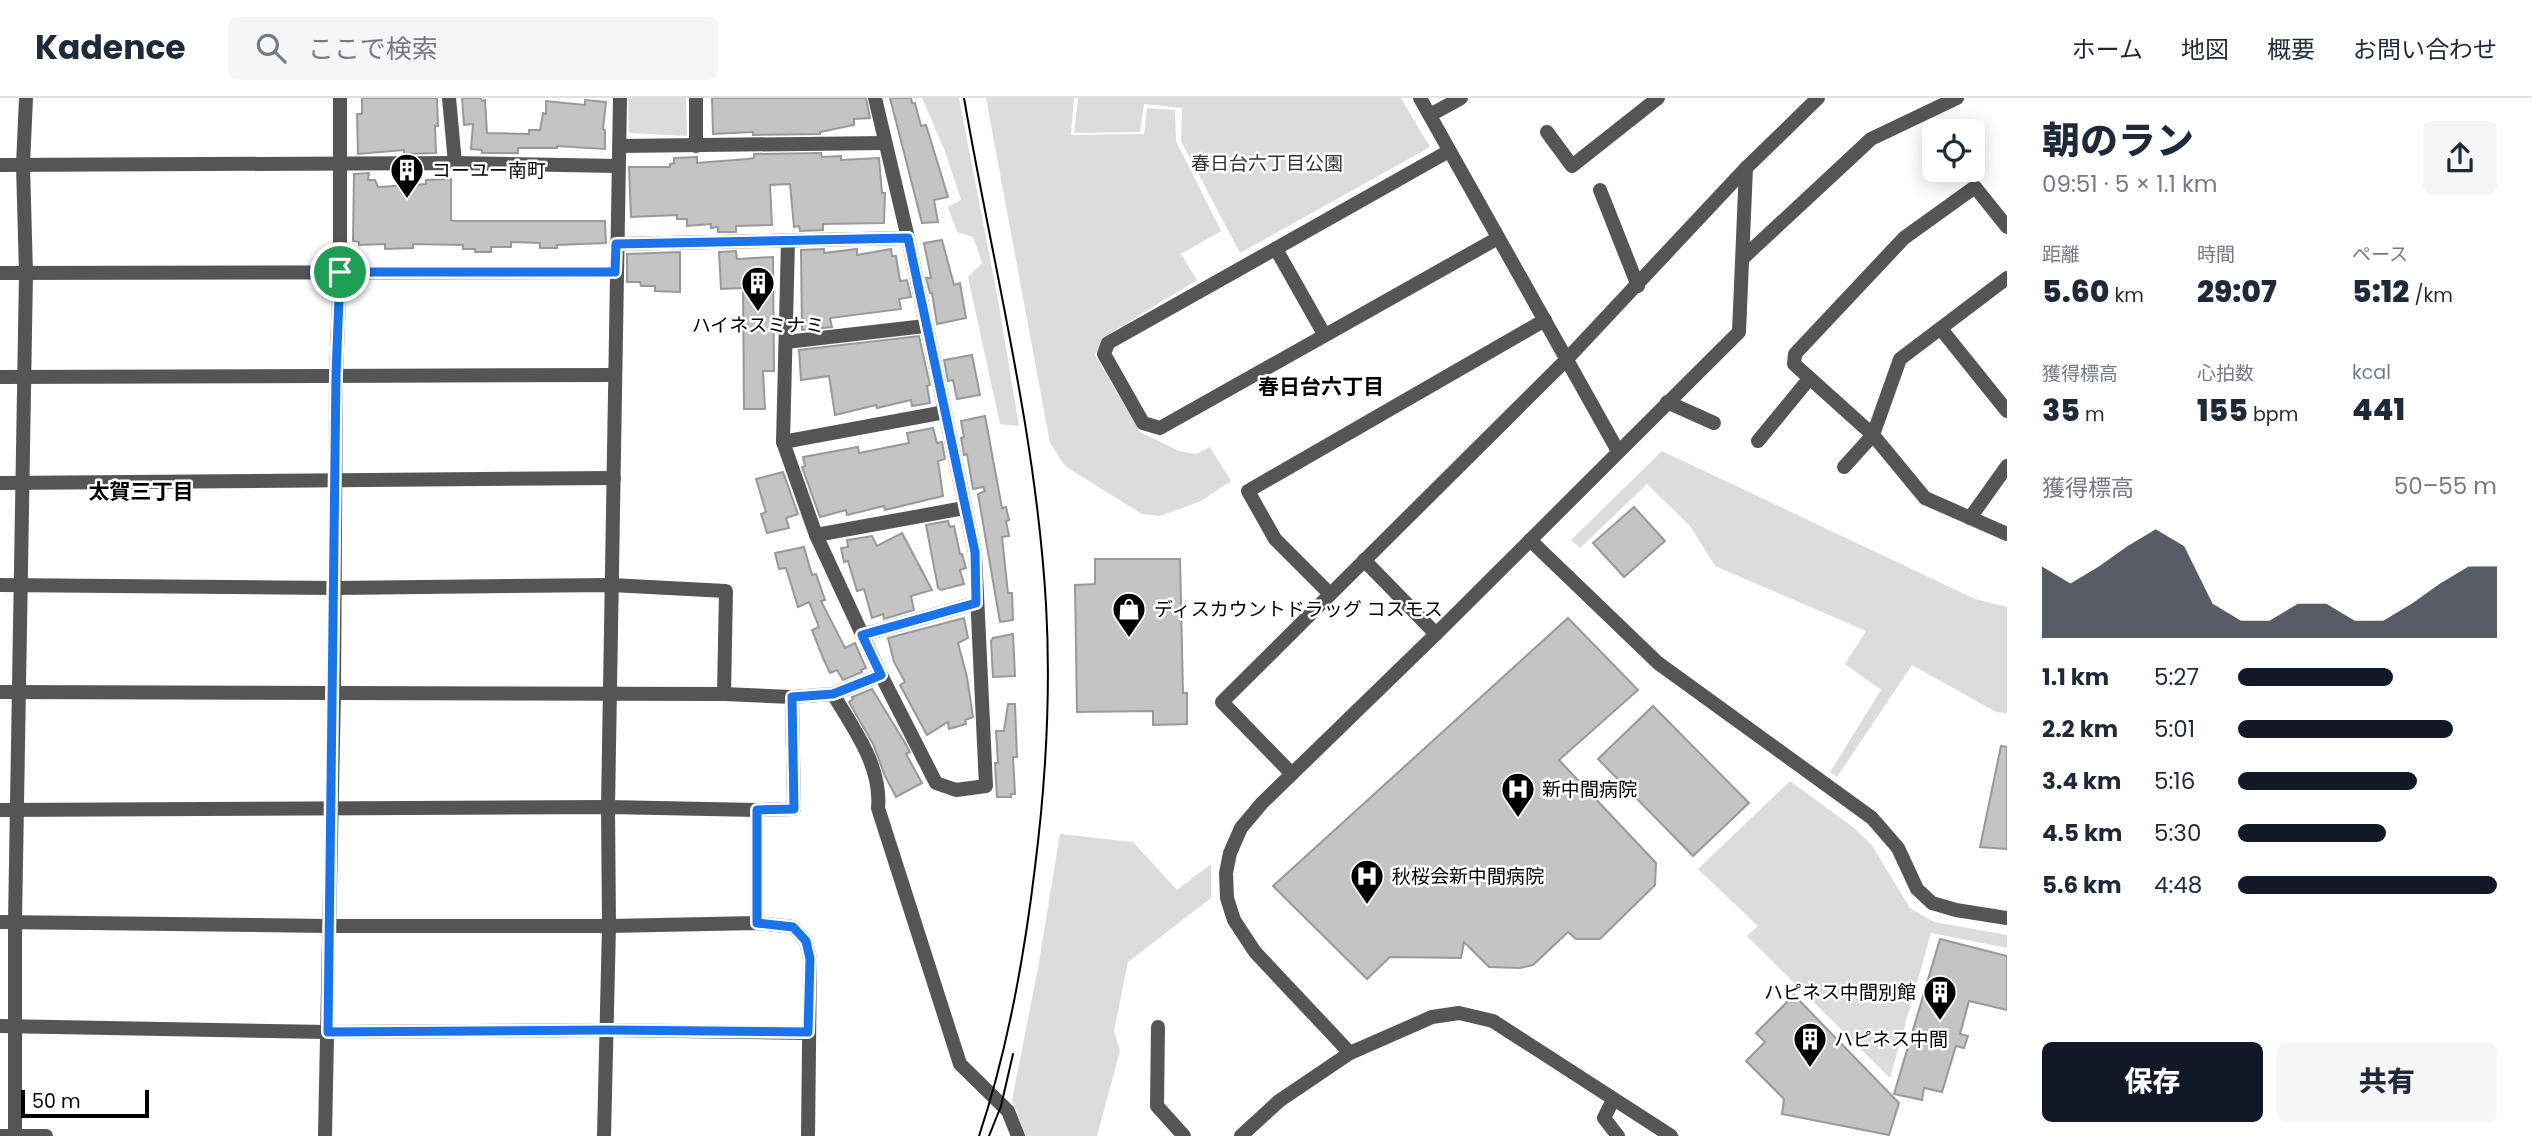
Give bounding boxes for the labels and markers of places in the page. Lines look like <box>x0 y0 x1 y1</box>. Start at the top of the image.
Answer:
building icon: コーユー南町 <box>388 151 426 200</box>
place label: コーユー南町 <box>432 157 546 184</box>
pin <box>310 242 370 302</box>
building icon: ハイネスミナミ <box>739 264 777 313</box>
place label: ハイネスミナミ <box>692 312 824 339</box>
shop icon: ディスカウントドラッグ コスモス <box>1110 590 1148 639</box>
place label: ディスカウントドラッグ コスモス <box>1154 596 1443 623</box>
hospital icon: 新中間病院 <box>1499 770 1537 819</box>
place label: 新中間病院 <box>1542 776 1637 803</box>
hospital icon: 秋桜会新中間病院 <box>1348 857 1386 906</box>
place label: 秋桜会新中間病院 <box>1392 863 1544 890</box>
building icon: ハピネス中間別館 <box>1921 973 1959 1022</box>
place label: ハピネス中間別館 <box>1764 979 1916 1006</box>
building icon: ハピネス中間 <box>1791 1020 1829 1069</box>
place label: ハピネス中間 <box>1834 1026 1948 1053</box>

